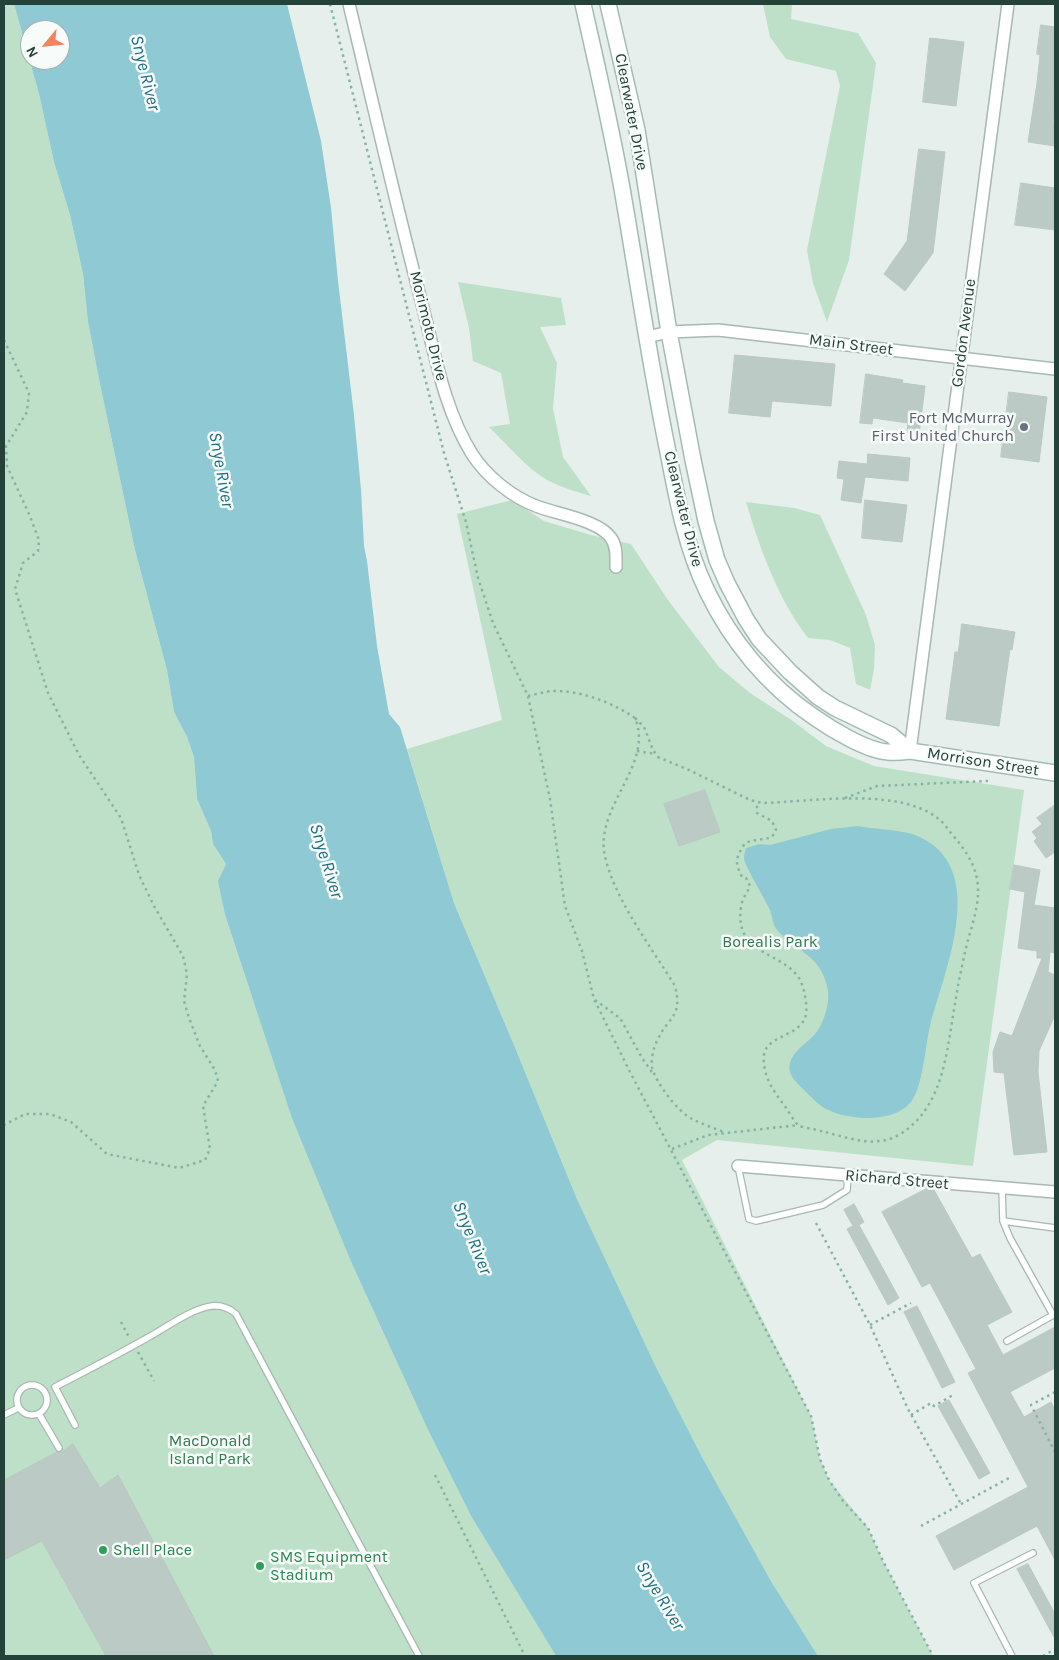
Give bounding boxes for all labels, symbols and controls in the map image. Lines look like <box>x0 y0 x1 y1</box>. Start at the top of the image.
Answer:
north arrow <box>20 20 70 70</box>
water label: Snye River <box>125 33 165 113</box>
text: N <box>22 43 42 60</box>
street label: Clearwater Drive <box>610 52 652 172</box>
street label: Morimoto Drive <box>405 269 451 383</box>
street label: Gordon Avenue <box>948 278 980 388</box>
street label: Main Street <box>808 330 894 360</box>
place label: Fort McMurray First United Church <box>872 408 1014 446</box>
marker: Fort McMurray First United Church <box>1018 421 1030 433</box>
water label: Snye River <box>204 430 238 510</box>
street label: Clearwater Drive <box>659 449 707 569</box>
street label: Morrison Street <box>926 744 1040 780</box>
water label: Snye River <box>304 821 348 901</box>
park label: Borealis Park <box>722 932 818 952</box>
street label: Richard Street <box>844 1166 950 1194</box>
water label: Snye River <box>448 1198 496 1278</box>
park label: MacDonald Island Park <box>169 1431 251 1469</box>
place label: Shell Place <box>113 1540 192 1560</box>
marker: Shell Place <box>97 1544 109 1556</box>
place label: SMS Equipment Stadium <box>270 1547 388 1585</box>
water label: Snye River <box>631 1557 689 1635</box>
marker: SMS Equipment Stadium <box>254 1560 266 1572</box>

